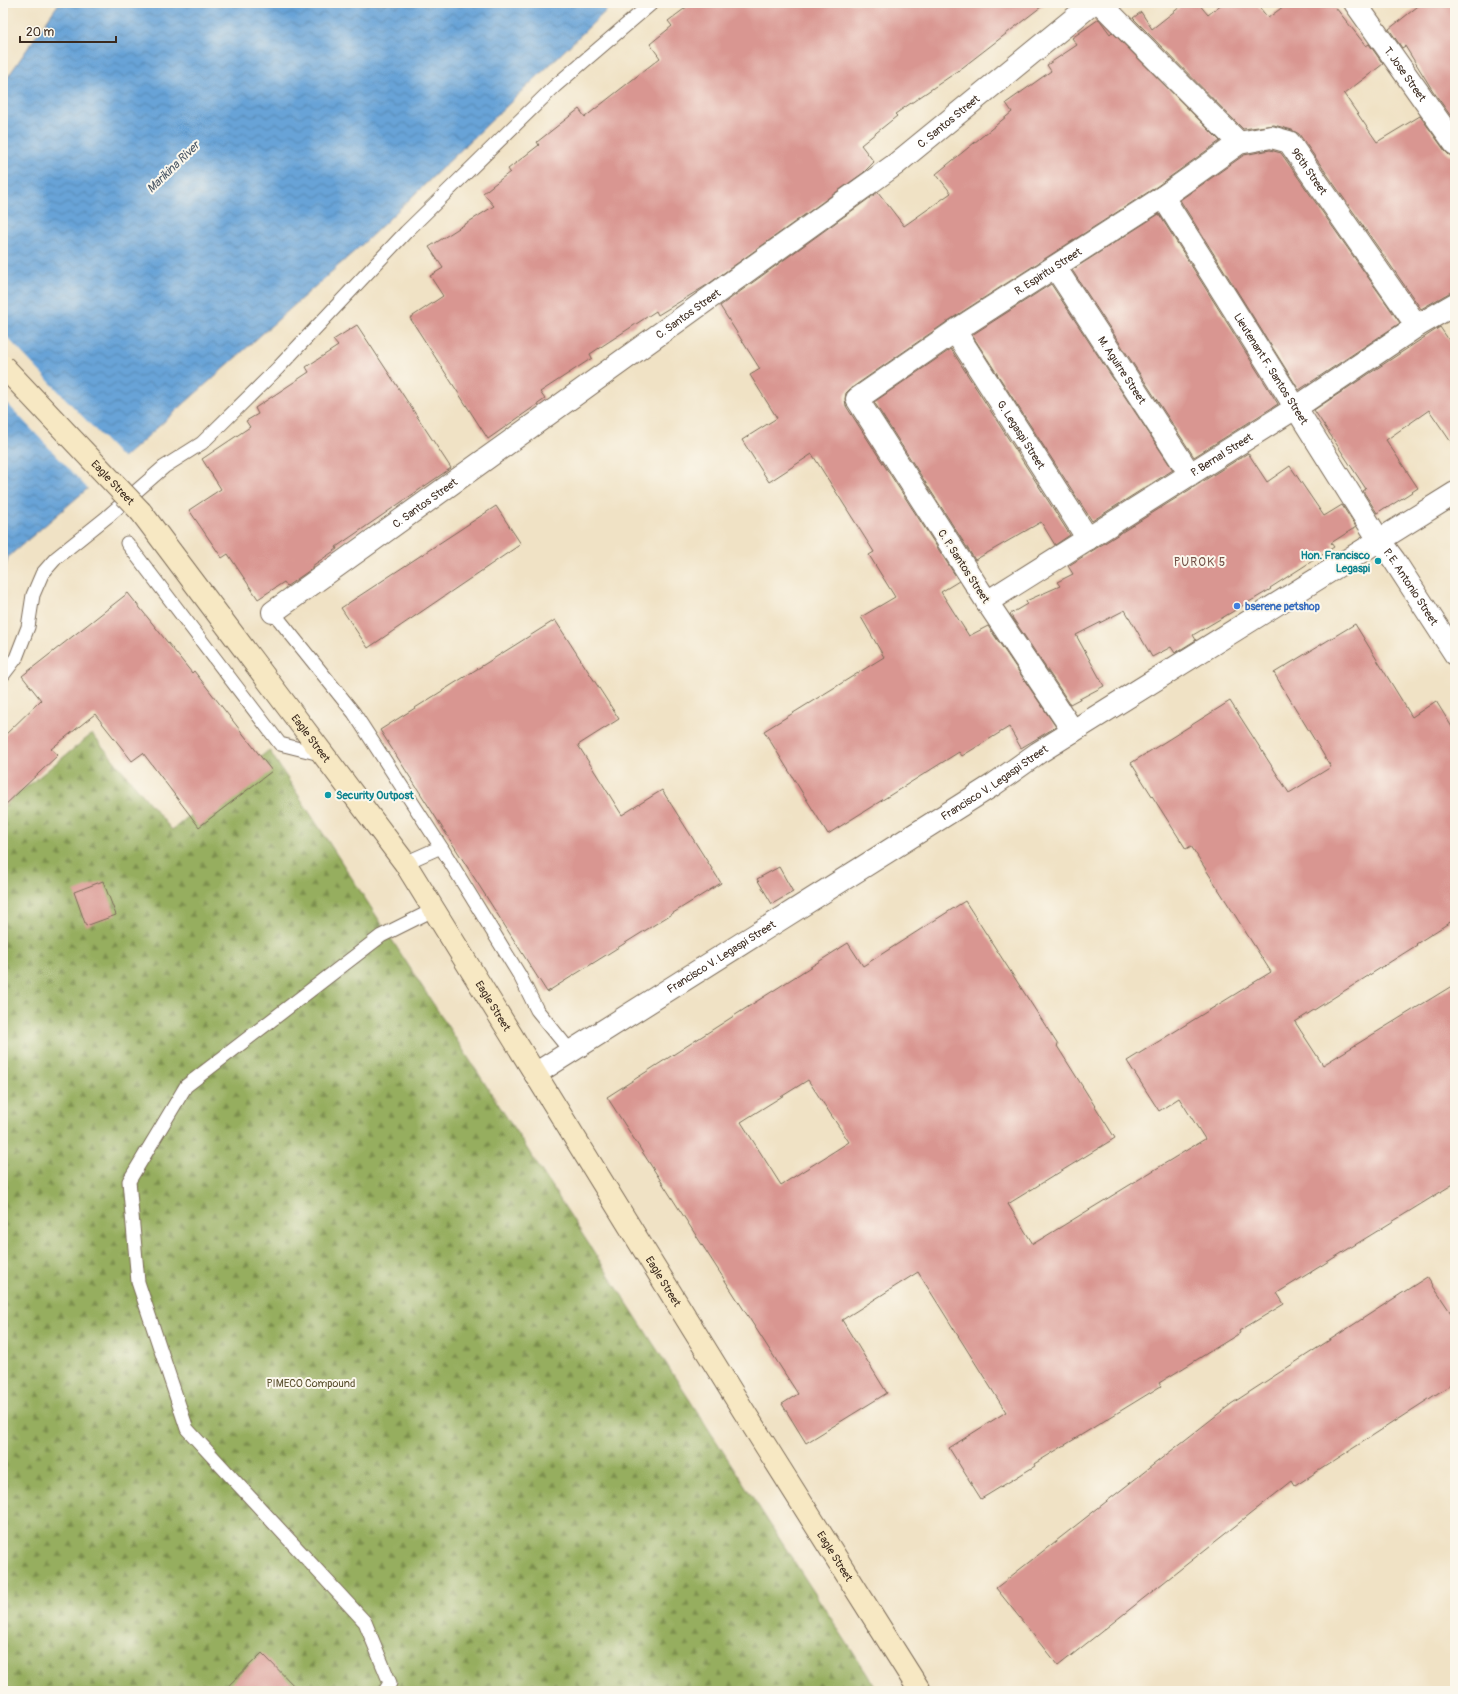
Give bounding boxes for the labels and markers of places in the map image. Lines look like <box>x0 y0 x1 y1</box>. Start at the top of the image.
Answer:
place label: Hon. Francisco Legaspi <box>1301 549 1370 575</box>
marker: Hon. Francisco Legaspi <box>1373 556 1383 566</box>
place label: bserene petshop <box>1245 600 1320 613</box>
marker: bserene petshop <box>1232 601 1242 611</box>
place label: Security Outpost <box>336 789 414 802</box>
marker: Security Outpost <box>323 790 333 800</box>

